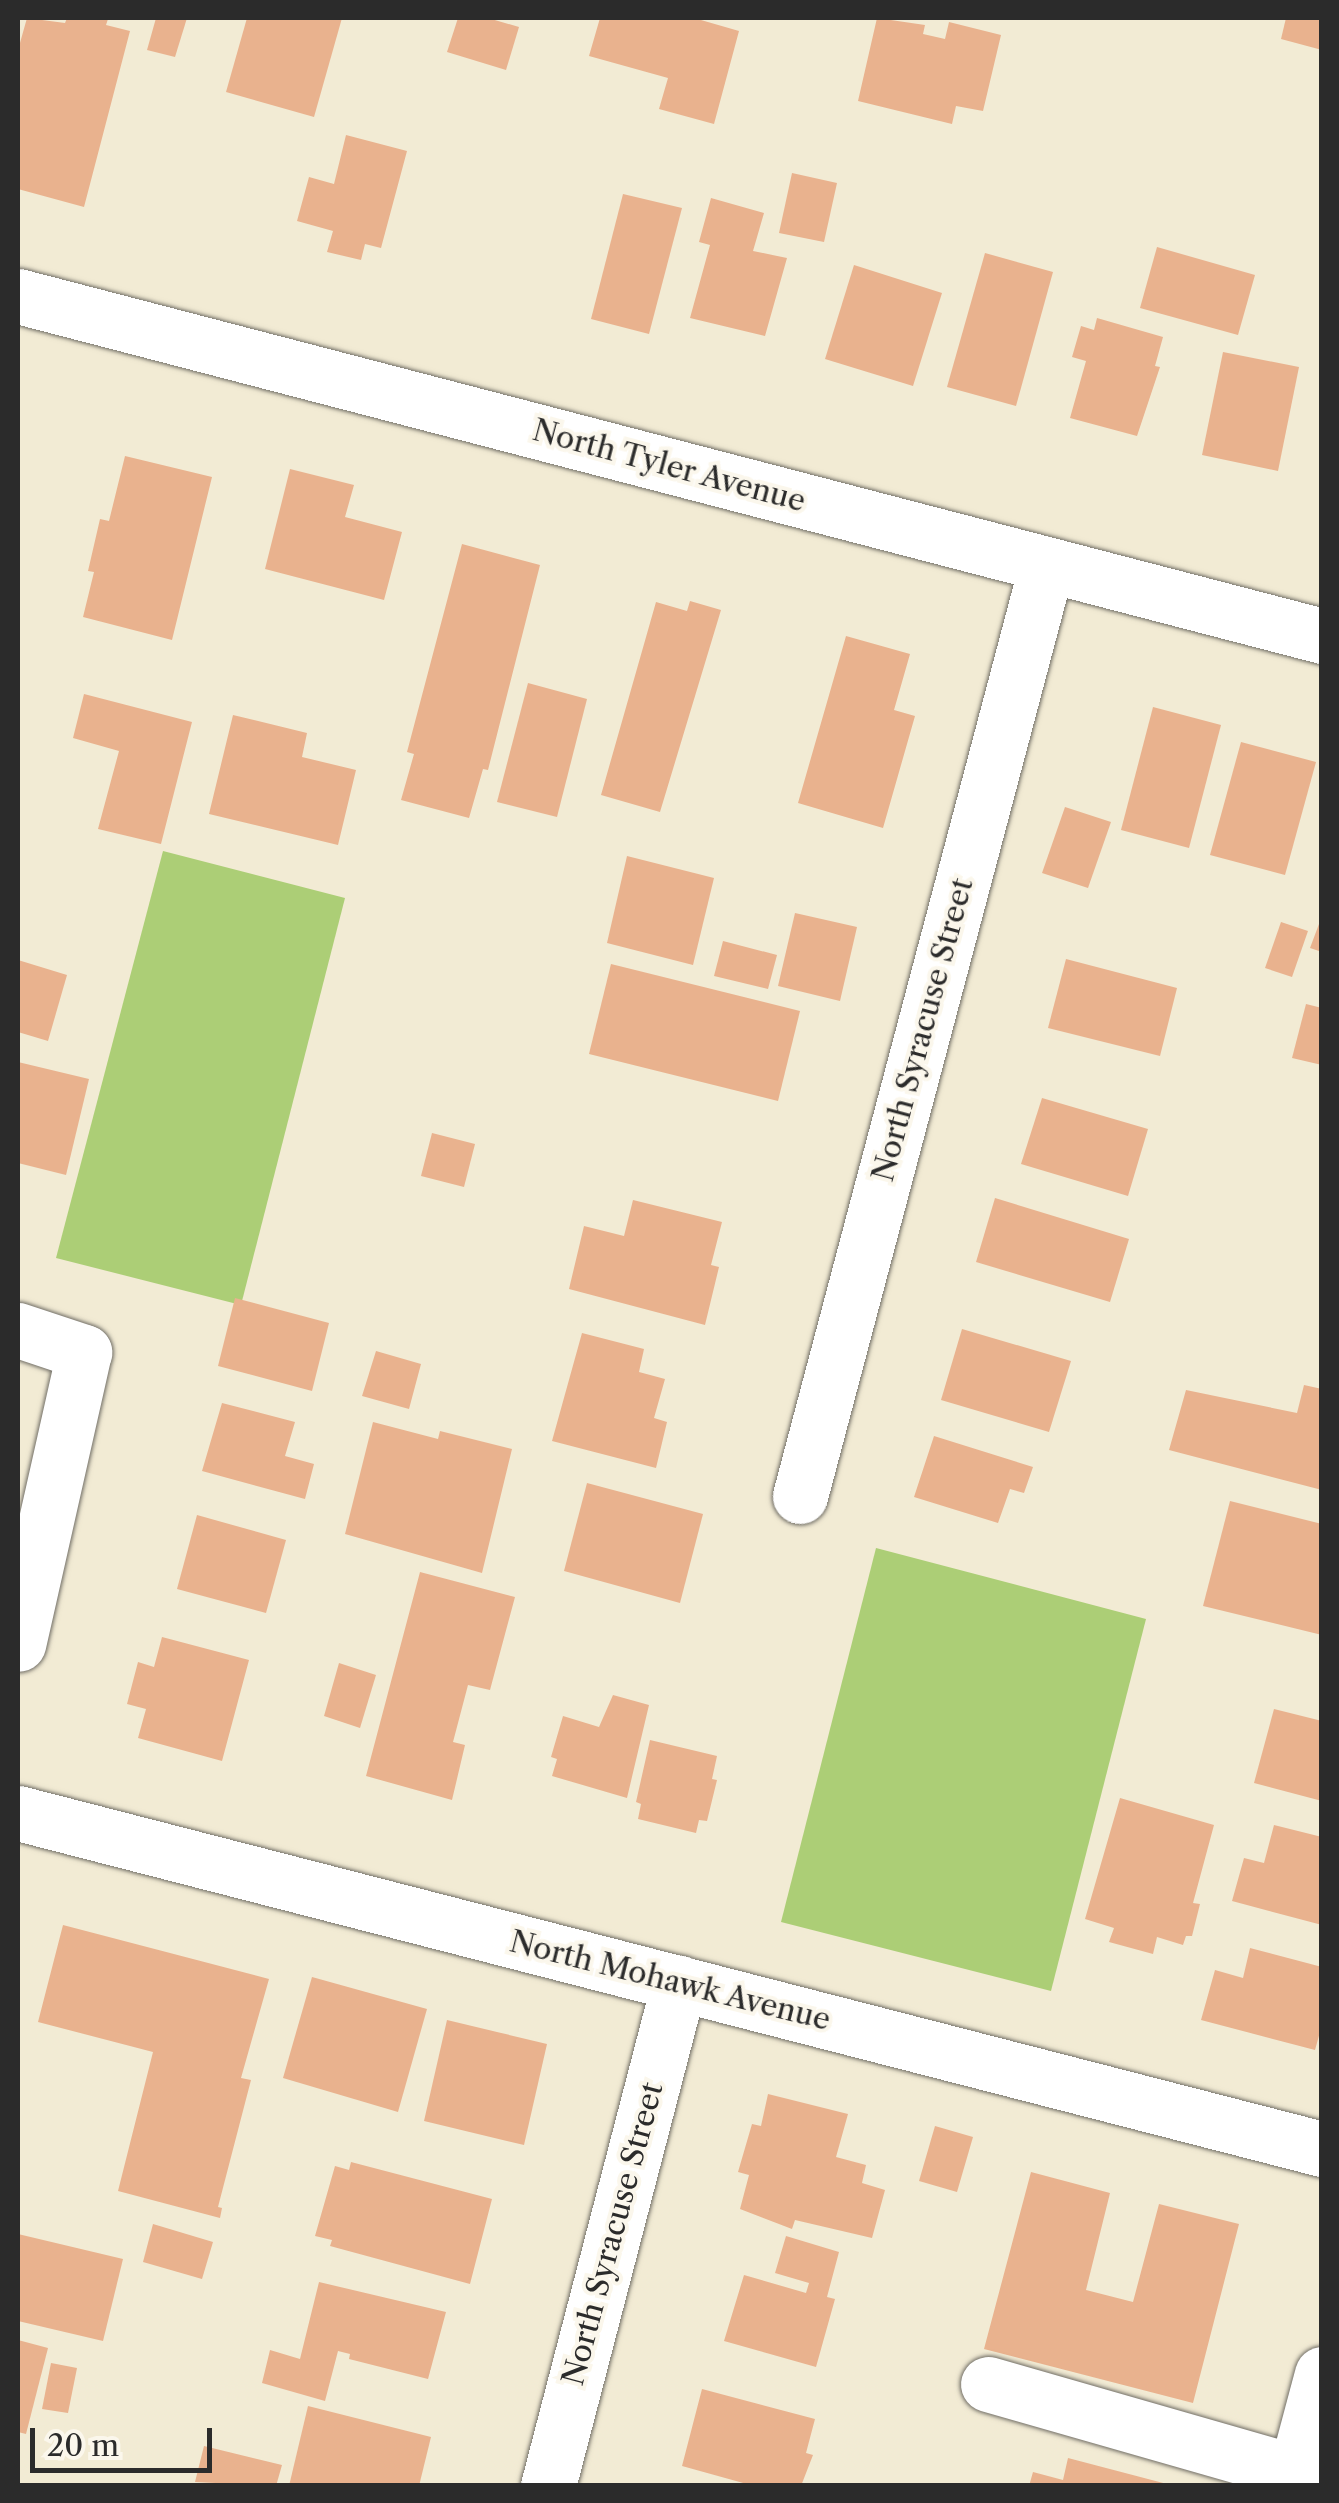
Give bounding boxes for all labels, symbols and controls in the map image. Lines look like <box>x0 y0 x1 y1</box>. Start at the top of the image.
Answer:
street label: North Tyler Avenue <box>527 412 811 520</box>
street label: North Syracuse Street <box>865 875 981 1185</box>
street label: North Mohawk Avenue <box>505 1924 835 2038</box>
street label: North Syracuse Street <box>555 2079 671 2389</box>
scale bar <box>35 2408 218 2470</box>
text: 20 m <box>47 2427 119 2464</box>

